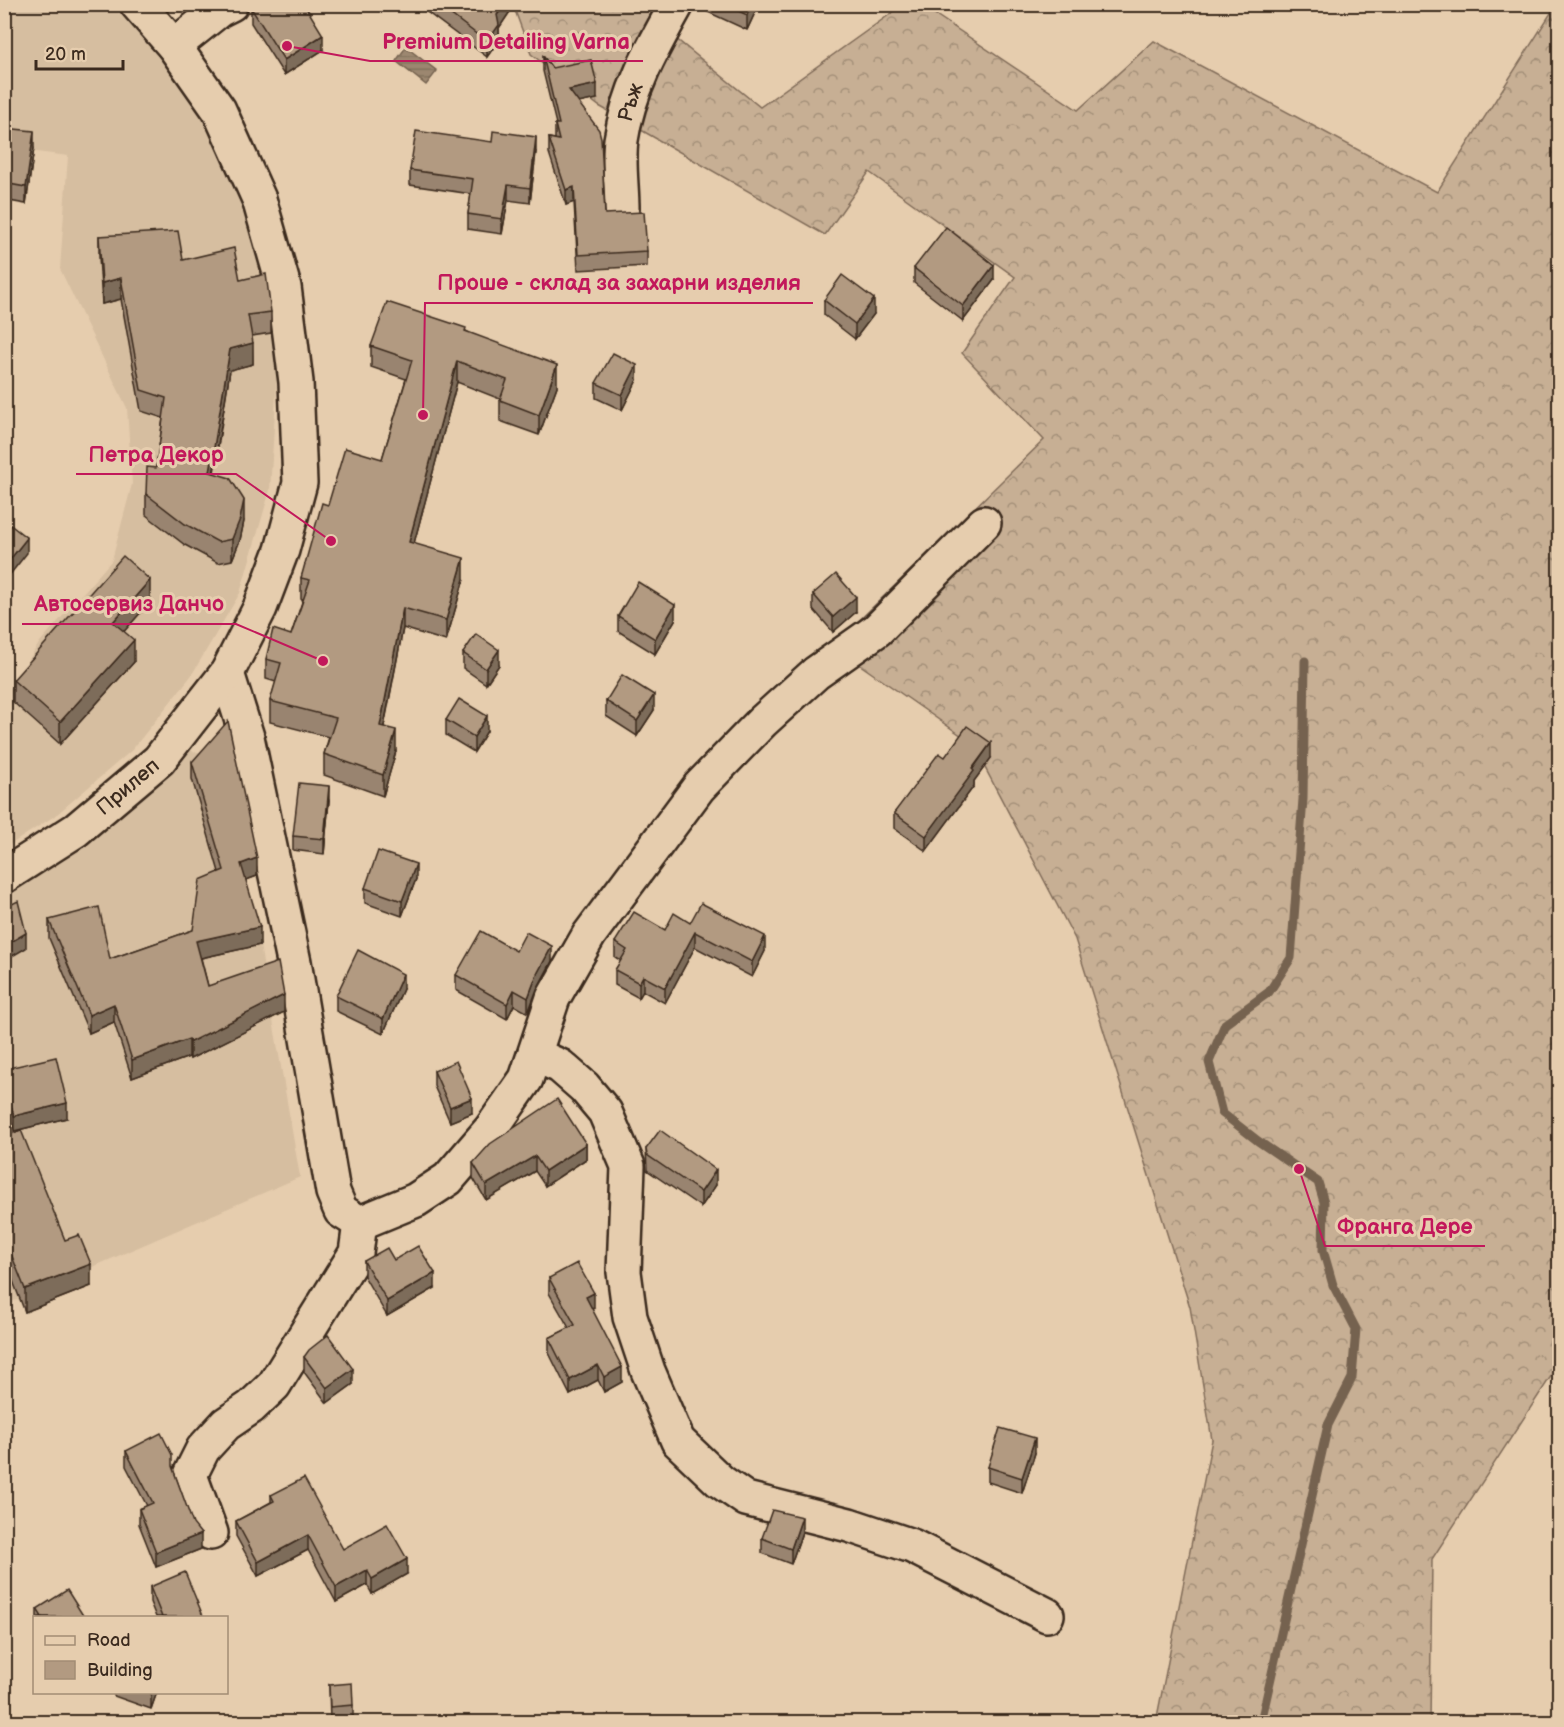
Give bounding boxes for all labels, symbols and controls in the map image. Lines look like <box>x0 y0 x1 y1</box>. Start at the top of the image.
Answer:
callout: Premium Detailing Varna <box>370 21 643 61</box>
text: Premium Detailing Varna <box>382 29 630 56</box>
scale bar <box>36 33 123 71</box>
text: 20 m <box>45 44 86 65</box>
street label: Ръж <box>613 79 649 125</box>
callout: Проше - склад за захарни изделия <box>425 263 813 303</box>
text: Проше - склад за захарни изделия <box>437 270 801 297</box>
callout: Петра Декор <box>76 434 236 474</box>
text: Петра Декор <box>88 442 224 469</box>
callout: Автосервиз Данчо <box>22 584 236 624</box>
text: Автосервиз Данчо <box>33 591 224 618</box>
street label: Прилеп <box>91 753 165 821</box>
callout: Франга Дере <box>1325 1206 1485 1246</box>
text: Франга Дере <box>1337 1214 1473 1241</box>
legend <box>33 1616 228 1694</box>
text: Road <box>87 1630 131 1651</box>
text: Building <box>87 1660 153 1681</box>

